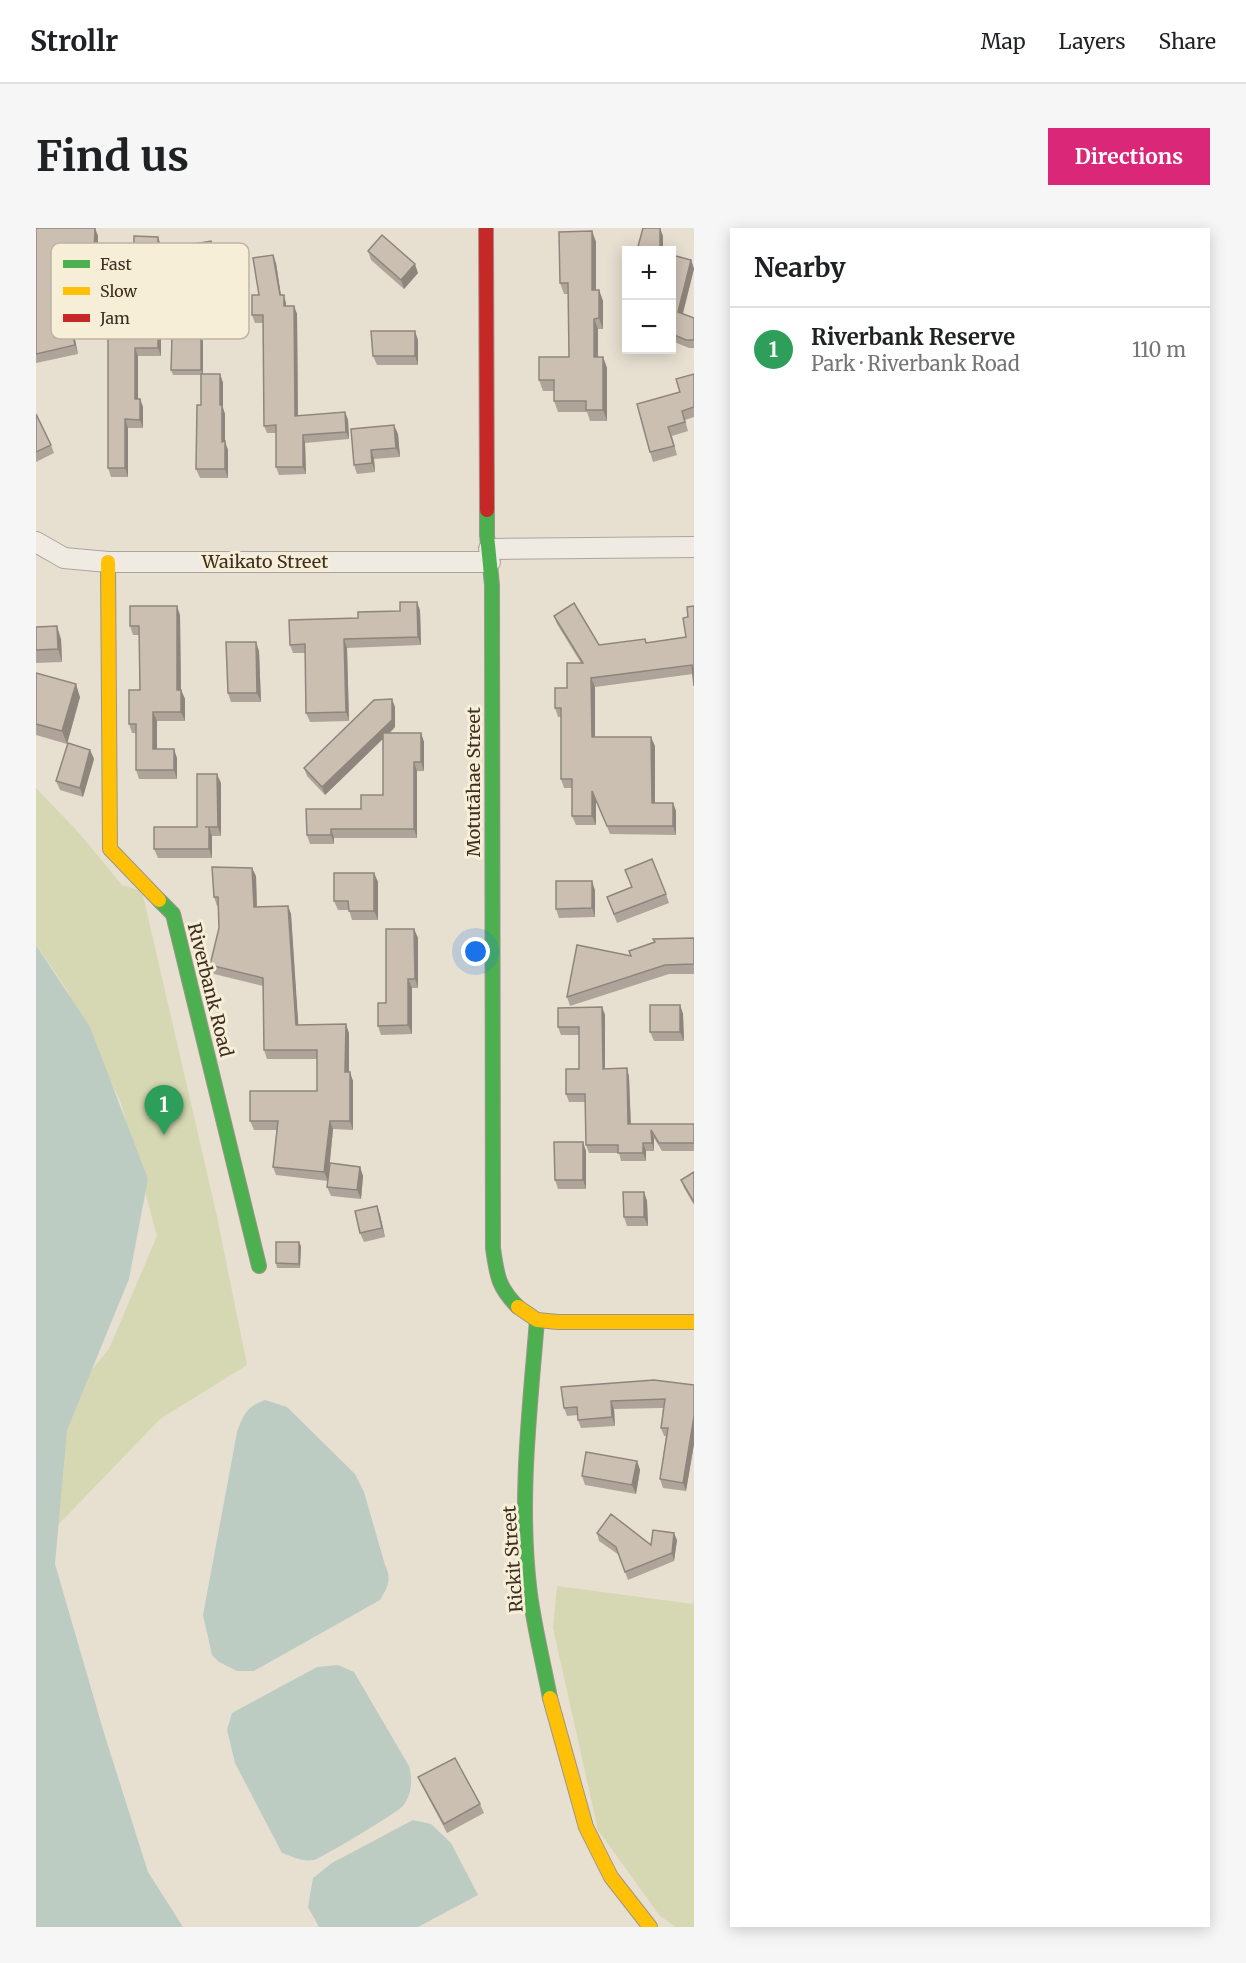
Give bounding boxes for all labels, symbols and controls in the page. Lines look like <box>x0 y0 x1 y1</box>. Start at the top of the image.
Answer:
text: Strollr <box>30 23 118 59</box>
text: Map <box>981 28 1026 55</box>
text: Layers <box>1059 28 1126 55</box>
text: Share <box>1159 28 1216 55</box>
button: Directions <box>1048 128 1210 185</box>
text: Find us <box>36 130 189 182</box>
legend <box>51 243 249 339</box>
map controls <box>622 246 676 354</box>
button: + <box>622 246 676 300</box>
text: Nearby <box>754 251 846 284</box>
text: Fast <box>100 254 133 274</box>
text: Slow <box>100 281 138 301</box>
button: − <box>622 300 676 354</box>
text: Jam <box>99 308 130 328</box>
text: Riverbank Reserve <box>811 323 1015 351</box>
text: 1 <box>769 337 778 362</box>
text: 110 m <box>1132 337 1186 362</box>
text: Park · Riverbank Road <box>811 351 1020 376</box>
street label: Waikato Street <box>201 550 328 573</box>
street label: Motutāhae Street <box>462 707 485 857</box>
street label: Riverbank Road <box>183 920 238 1059</box>
your location <box>461 937 490 966</box>
pin: 1 <box>144 1086 184 1135</box>
street label: Rickit Street <box>497 1505 528 1613</box>

